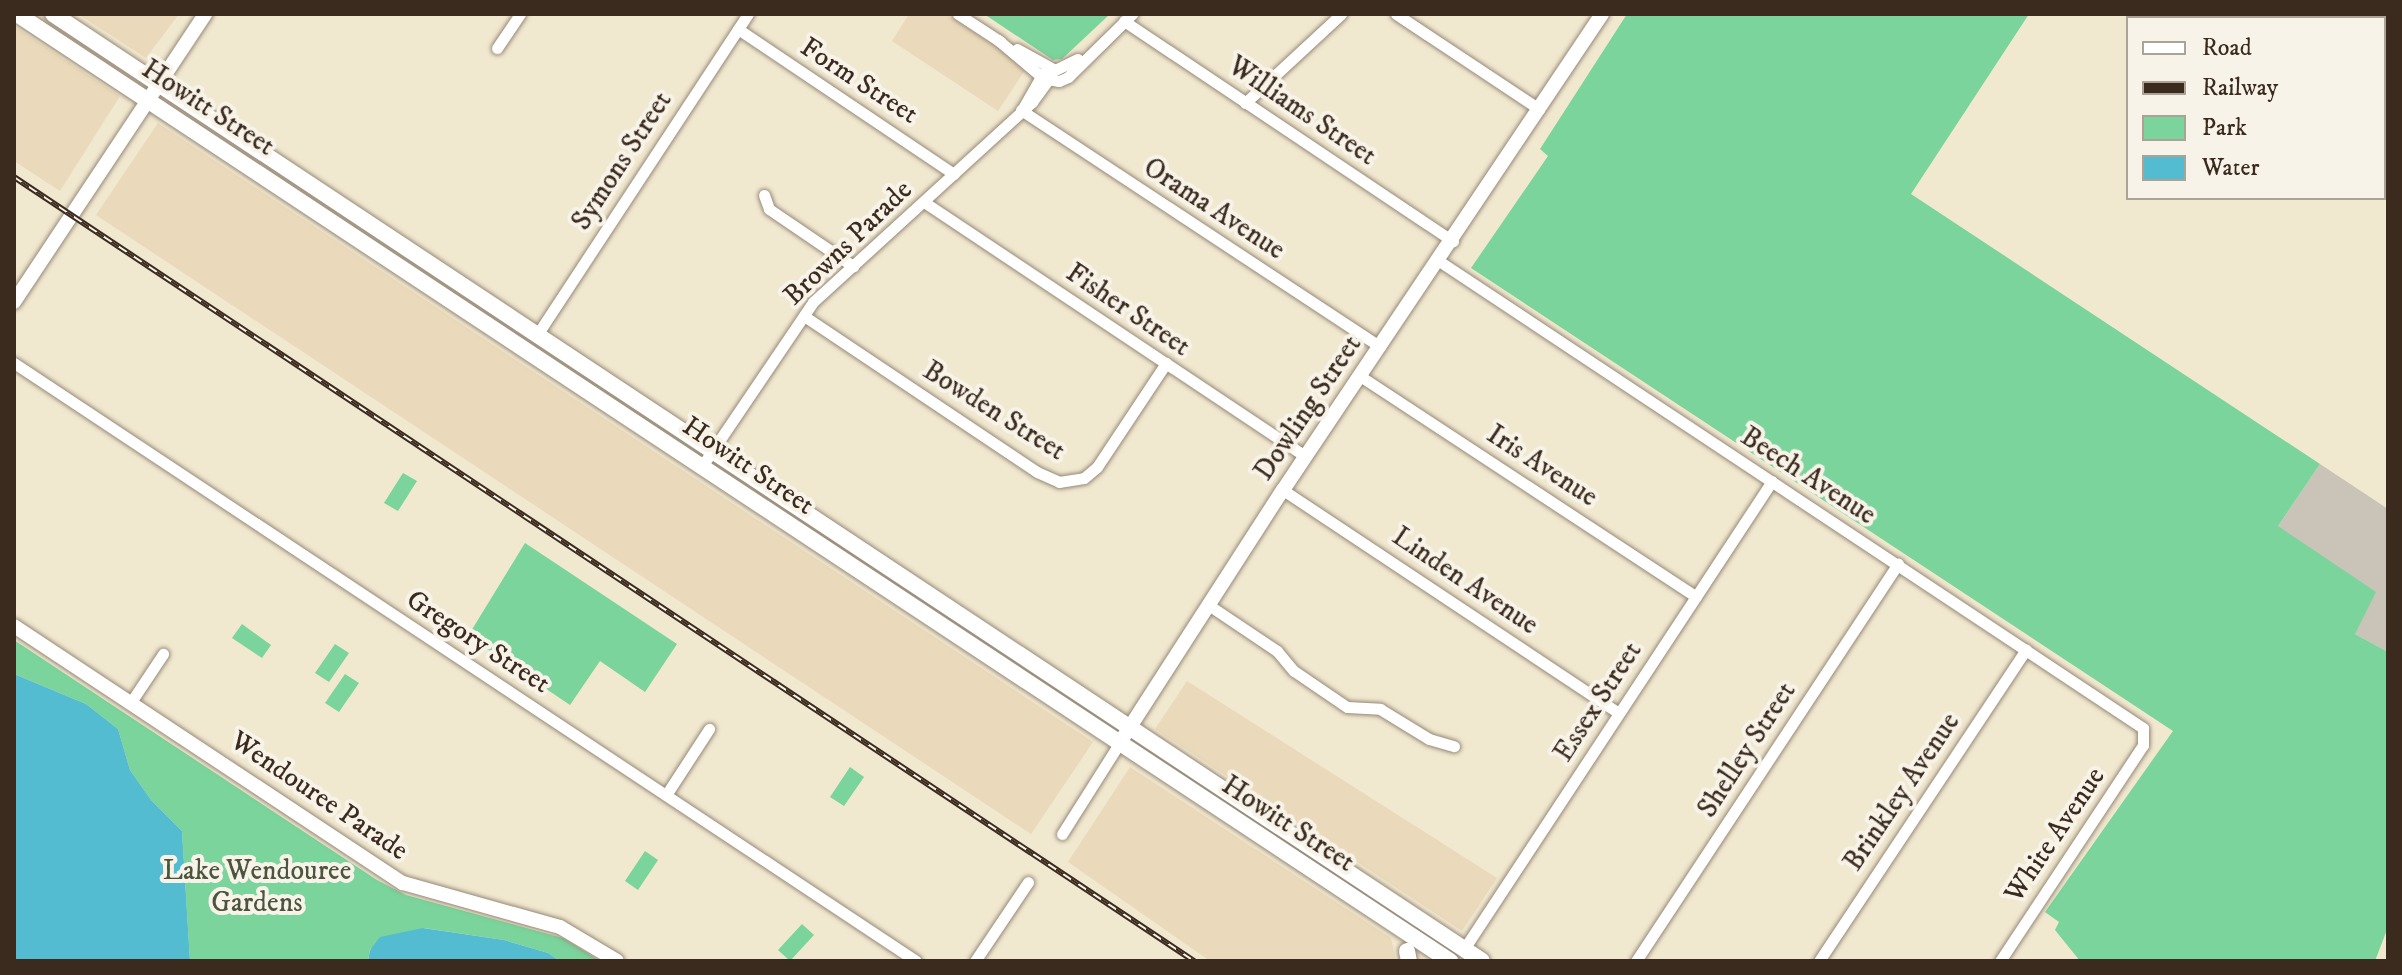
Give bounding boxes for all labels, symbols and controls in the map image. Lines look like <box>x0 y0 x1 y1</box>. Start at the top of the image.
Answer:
legend <box>2126 16 2386 200</box>
street label: Form Street <box>794 31 924 131</box>
text: Road <box>2202 33 2252 63</box>
street label: Williams Street <box>1222 49 1382 173</box>
street label: Howitt Street <box>135 53 281 163</box>
text: Railway <box>2202 73 2278 103</box>
street label: Symons Street <box>565 85 679 237</box>
text: Park <box>2202 113 2247 143</box>
street label: Orama Avenue <box>1137 151 1291 267</box>
text: Water <box>2202 153 2259 183</box>
street label: Browns Parade <box>777 173 919 313</box>
street label: Fisher Street <box>1060 256 1196 364</box>
street label: Dowling Street <box>1247 329 1369 487</box>
street label: Bowden Street <box>917 354 1071 468</box>
street label: Howitt Street <box>676 410 820 522</box>
street label: Iris Avenue <box>1480 418 1604 514</box>
street label: Beech Avenue <box>1734 420 1882 532</box>
street label: Linden Avenue <box>1386 520 1544 642</box>
street label: Gregory Street <box>400 583 556 701</box>
street label: Essex Street <box>1547 636 1649 768</box>
street label: Shelley Street <box>1691 676 1803 824</box>
street label: Brinkley Avenue <box>1837 706 1967 878</box>
street label: Wendouree Parade <box>224 724 414 868</box>
street label: White Avenue <box>1998 761 2112 909</box>
street label: Howitt Street <box>1215 769 1361 879</box>
park label: Lake Wendouree Gardens <box>163 854 351 920</box>

